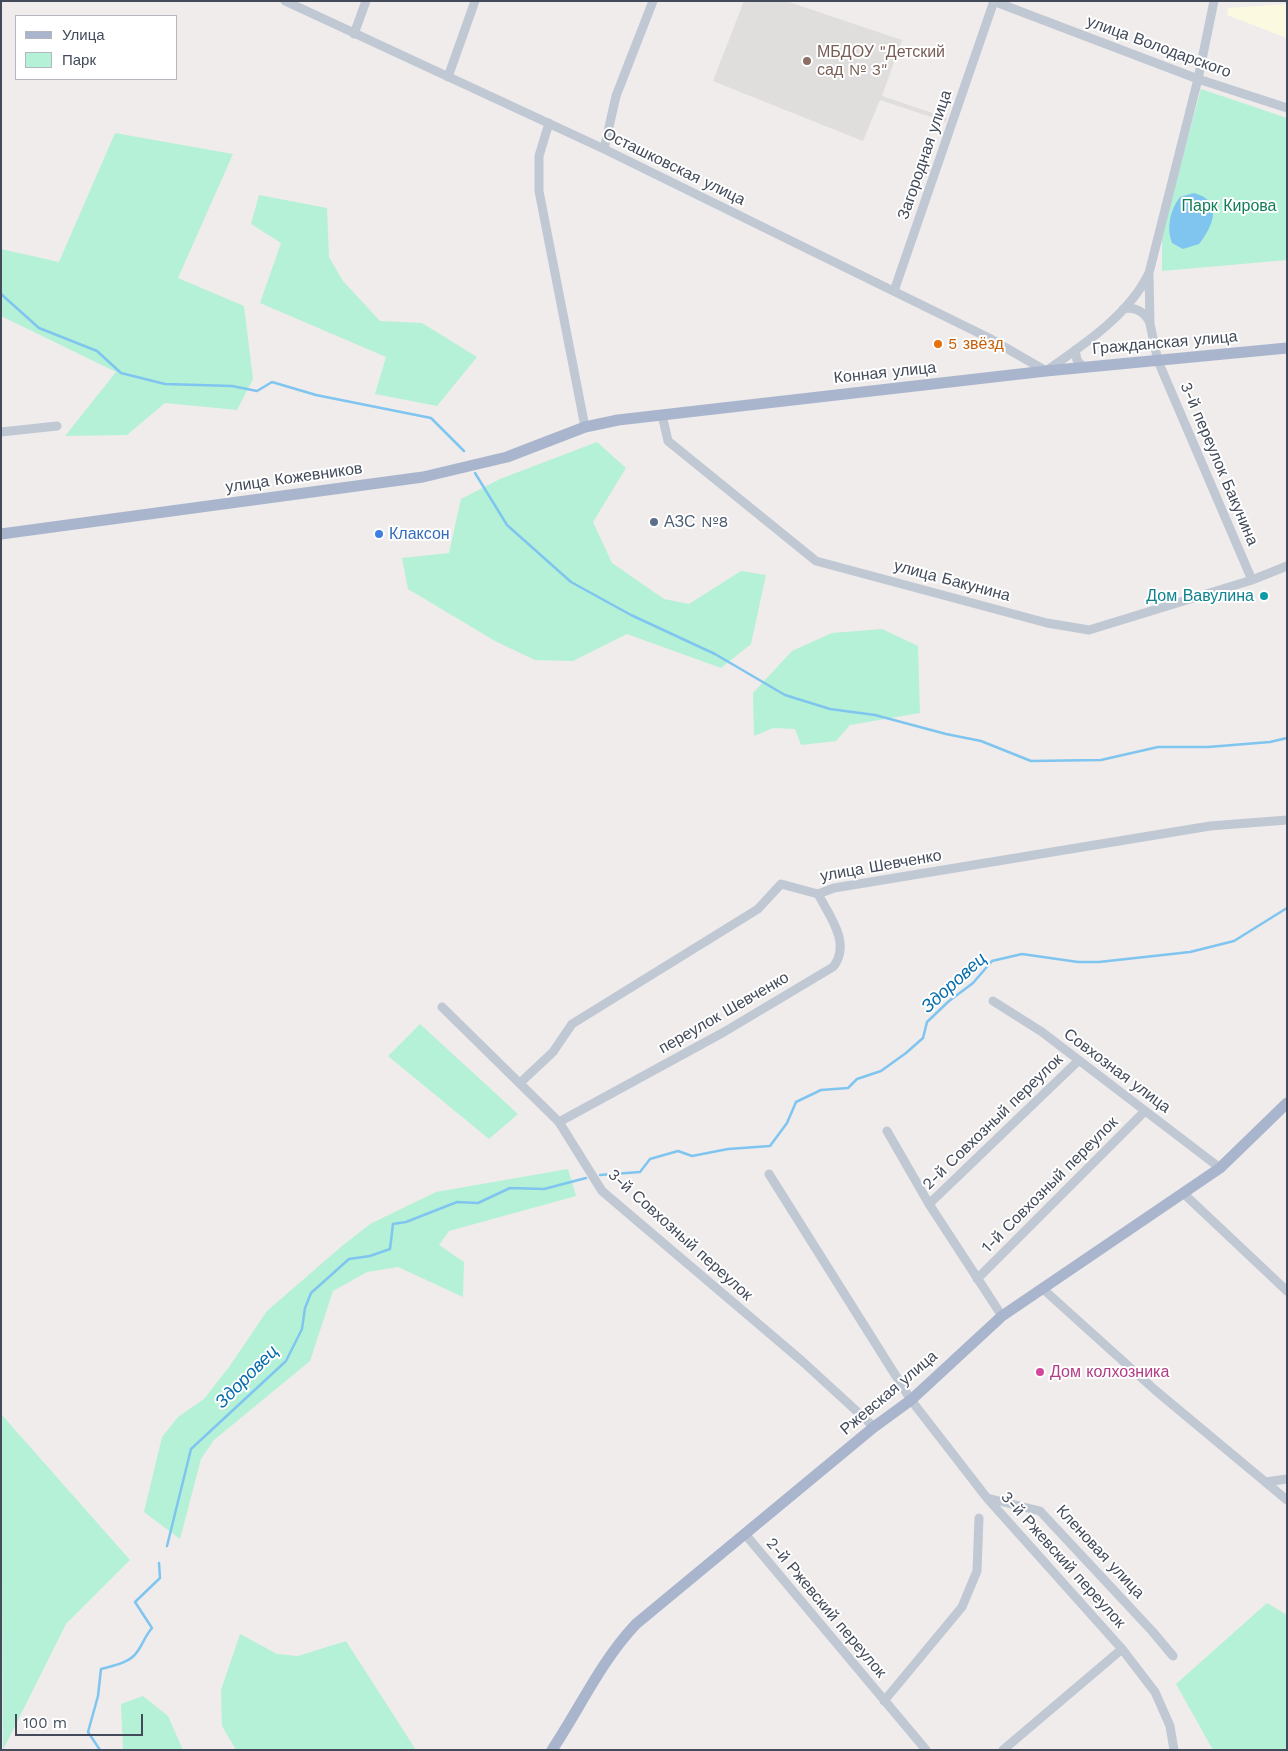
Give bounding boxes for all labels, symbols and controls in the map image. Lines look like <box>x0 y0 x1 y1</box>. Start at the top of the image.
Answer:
street label: улица Володарского <box>1084 12 1234 82</box>
legend <box>15 15 178 80</box>
text: Улица <box>62 26 105 44</box>
place label: МБДОУ "Детский сад № 3" <box>817 42 945 80</box>
text: Парк <box>62 51 96 69</box>
marker: МБДОУ "Детский сад № 3" <box>801 55 813 67</box>
street label: Загородная улица <box>894 88 956 222</box>
street label: Осташковская улица <box>600 124 748 210</box>
park label: Парк Кирова <box>1181 196 1277 216</box>
street label: Гражданская улица <box>1092 327 1238 359</box>
place label: 5 звёзд <box>948 334 1004 354</box>
marker: 5 звёзд <box>932 338 944 350</box>
street label: Конная улица <box>833 358 937 388</box>
street label: 3-й переулок Бакунина <box>1176 379 1262 549</box>
street label: улица Кожевников <box>224 459 364 497</box>
place label: АЗС №8 <box>664 512 728 532</box>
marker: АЗС №8 <box>648 516 660 528</box>
place label: Клаксон <box>389 524 450 544</box>
marker: Клаксон <box>373 528 385 540</box>
street label: улица Бакунина <box>892 556 1012 606</box>
place label: Дом Вавулина <box>1146 586 1254 606</box>
marker: Дом Вавулина <box>1258 590 1270 602</box>
street label: улица Шевченко <box>819 846 943 886</box>
water label: Здоровец <box>917 948 991 1018</box>
street label: переулок Шевченко <box>655 968 793 1058</box>
street label: Совхозная улица <box>1060 1025 1174 1117</box>
street label: 2-й Совхозный переулок <box>919 1050 1067 1194</box>
street label: 1-й Совхозный переулок <box>978 1113 1122 1257</box>
street label: 3-й Совхозный переулок <box>604 1165 756 1305</box>
water label: Здоровец <box>211 1341 283 1413</box>
street label: Ржевская улица <box>837 1347 941 1439</box>
place label: Дом колхозника <box>1050 1362 1169 1382</box>
marker: Дом колхозника <box>1034 1366 1046 1378</box>
street label: 3-й Ржевский переулок <box>997 1488 1129 1632</box>
street label: Кленовая улица <box>1052 1501 1148 1603</box>
street label: 2-й Ржевский переулок <box>762 1534 890 1682</box>
scale bar <box>18 1704 145 1736</box>
text: 100 m <box>23 1714 67 1732</box>

